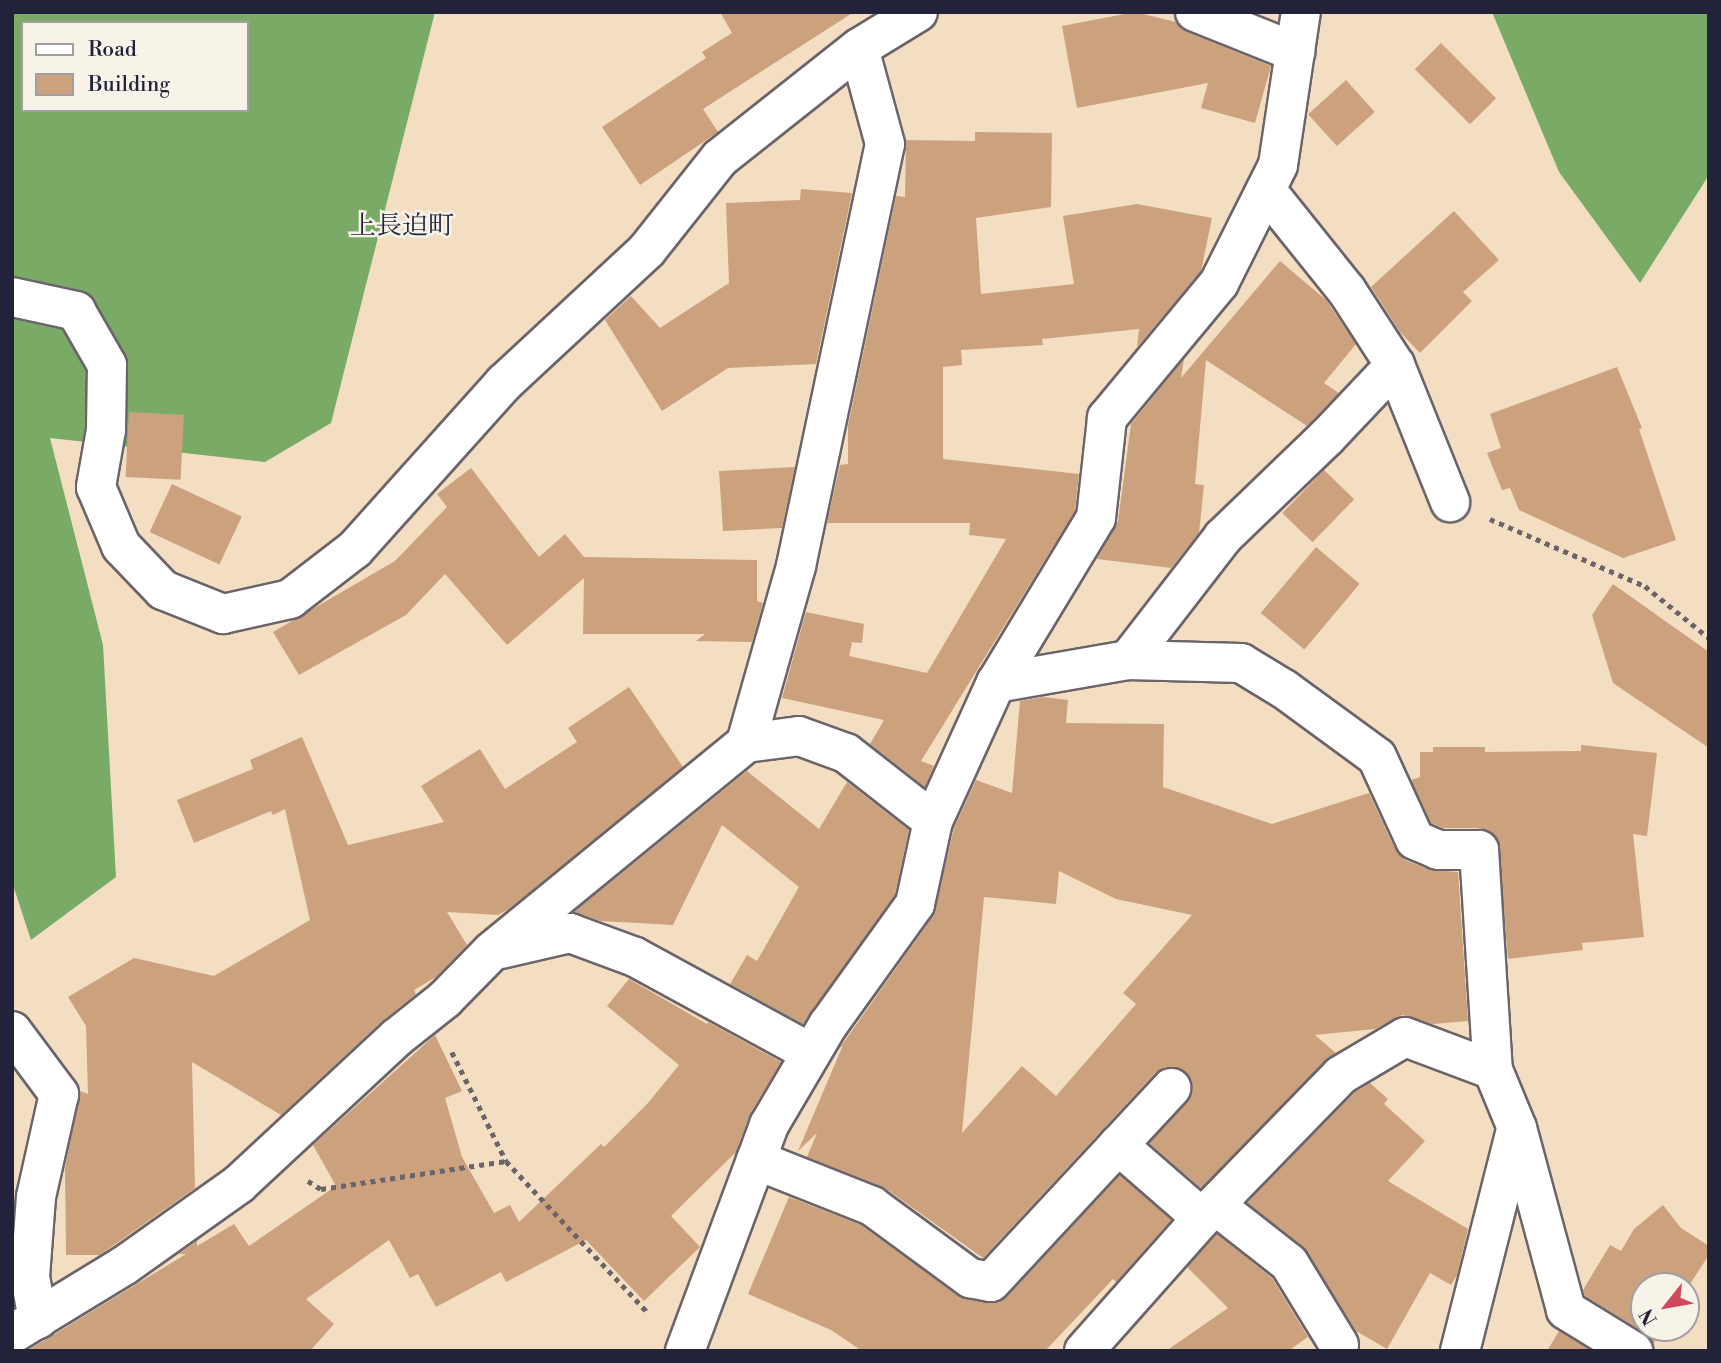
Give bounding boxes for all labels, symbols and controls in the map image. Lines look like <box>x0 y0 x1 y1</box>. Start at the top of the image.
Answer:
legend <box>21 21 248 112</box>
text: Road <box>88 37 137 63</box>
text: Building <box>88 72 170 98</box>
district label: 上長迫町 <box>350 211 454 243</box>
north arrow <box>1630 1272 1700 1342</box>
text: N <box>1635 1304 1663 1329</box>

